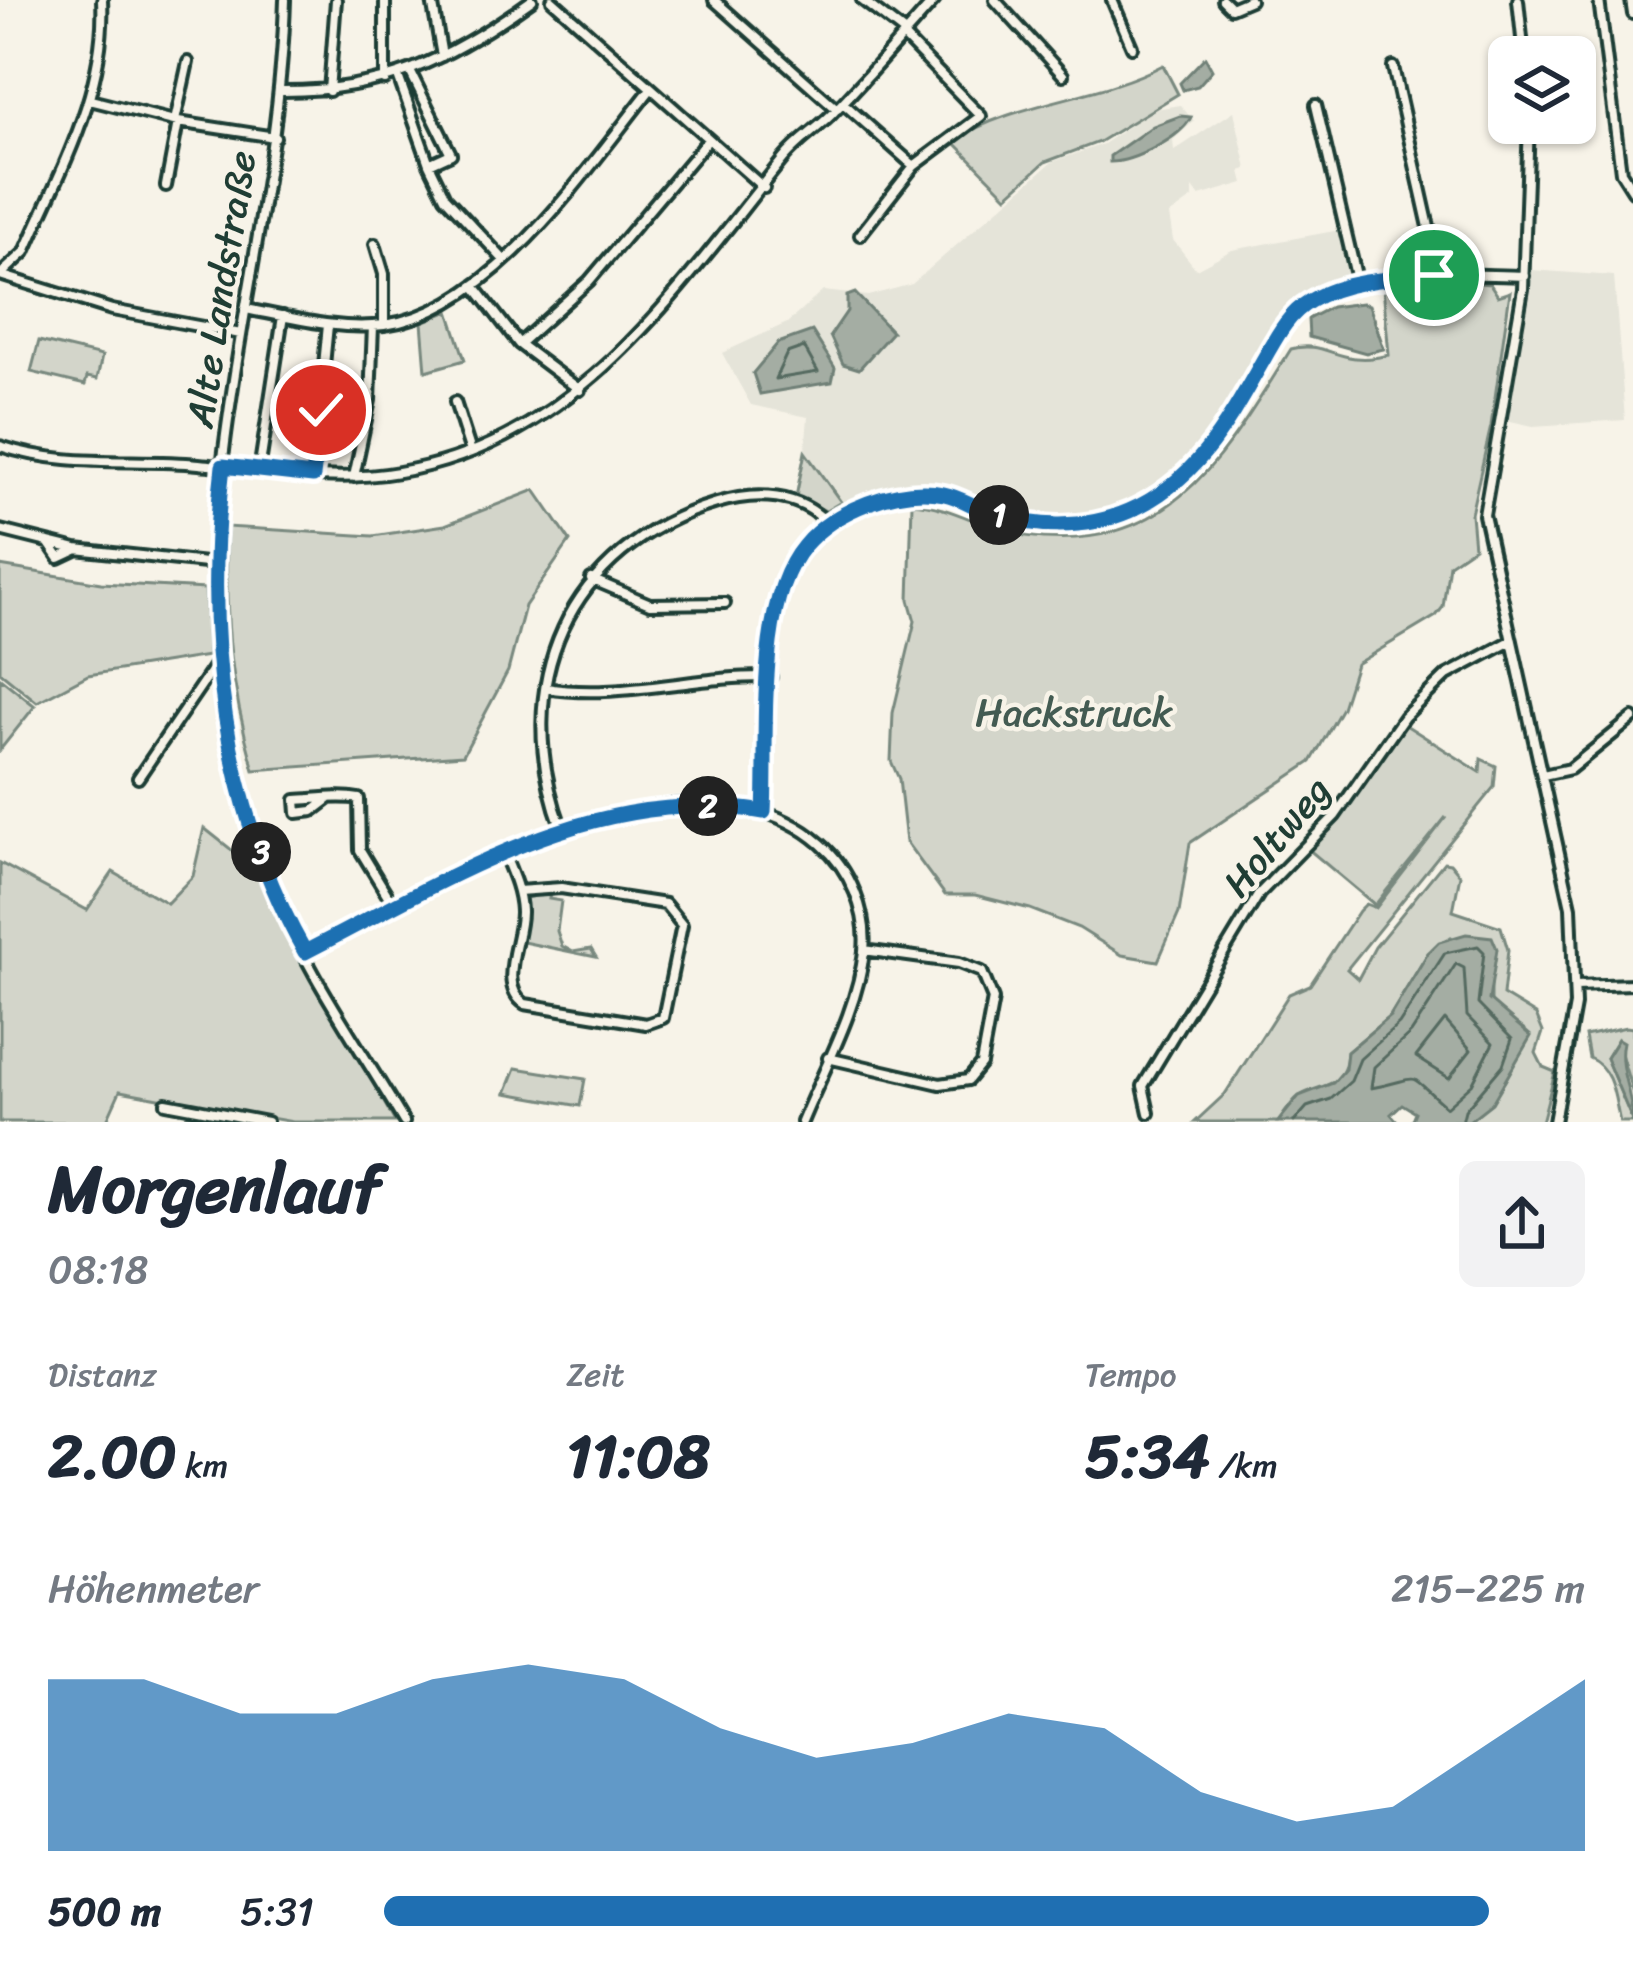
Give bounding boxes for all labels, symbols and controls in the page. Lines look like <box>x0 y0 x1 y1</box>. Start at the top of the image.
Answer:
map controls <box>1488 36 1596 144</box>
button: layers <box>1488 36 1596 144</box>
street label: Alte Landstraße <box>164 146 276 433</box>
pin <box>1383 224 1485 326</box>
icon: arrive <box>1401 242 1467 308</box>
pin <box>270 359 372 461</box>
icon: check <box>288 377 354 443</box>
pin: 1 <box>969 485 1029 545</box>
text: 1 <box>992 486 1006 544</box>
park label: Hackstruck <box>975 678 1173 747</box>
street label: Holtweg <box>1204 760 1349 913</box>
pin: 2 <box>678 776 738 836</box>
text: 2 <box>698 777 718 835</box>
pin: 3 <box>231 822 291 882</box>
text: 3 <box>252 823 270 881</box>
text: Morgenlauf <box>48 1131 382 1248</box>
button: share <box>1459 1161 1585 1287</box>
text: 08:18 <box>48 1235 148 1304</box>
text: Distanz <box>48 1346 157 1404</box>
text: Zeit <box>566 1346 625 1404</box>
text: Tempo <box>1085 1346 1177 1404</box>
text: 2.00 <box>48 1404 177 1510</box>
text: 11:08 <box>566 1404 710 1510</box>
text: 5:34 <box>1085 1404 1210 1510</box>
text: km <box>177 1437 228 1495</box>
text: /km <box>1210 1437 1278 1495</box>
text: Höhenmeter <box>48 1554 259 1623</box>
text: 215–225 m <box>1391 1554 1585 1623</box>
text: 500 m <box>48 1877 161 1946</box>
text: 5:31 <box>240 1877 314 1946</box>

